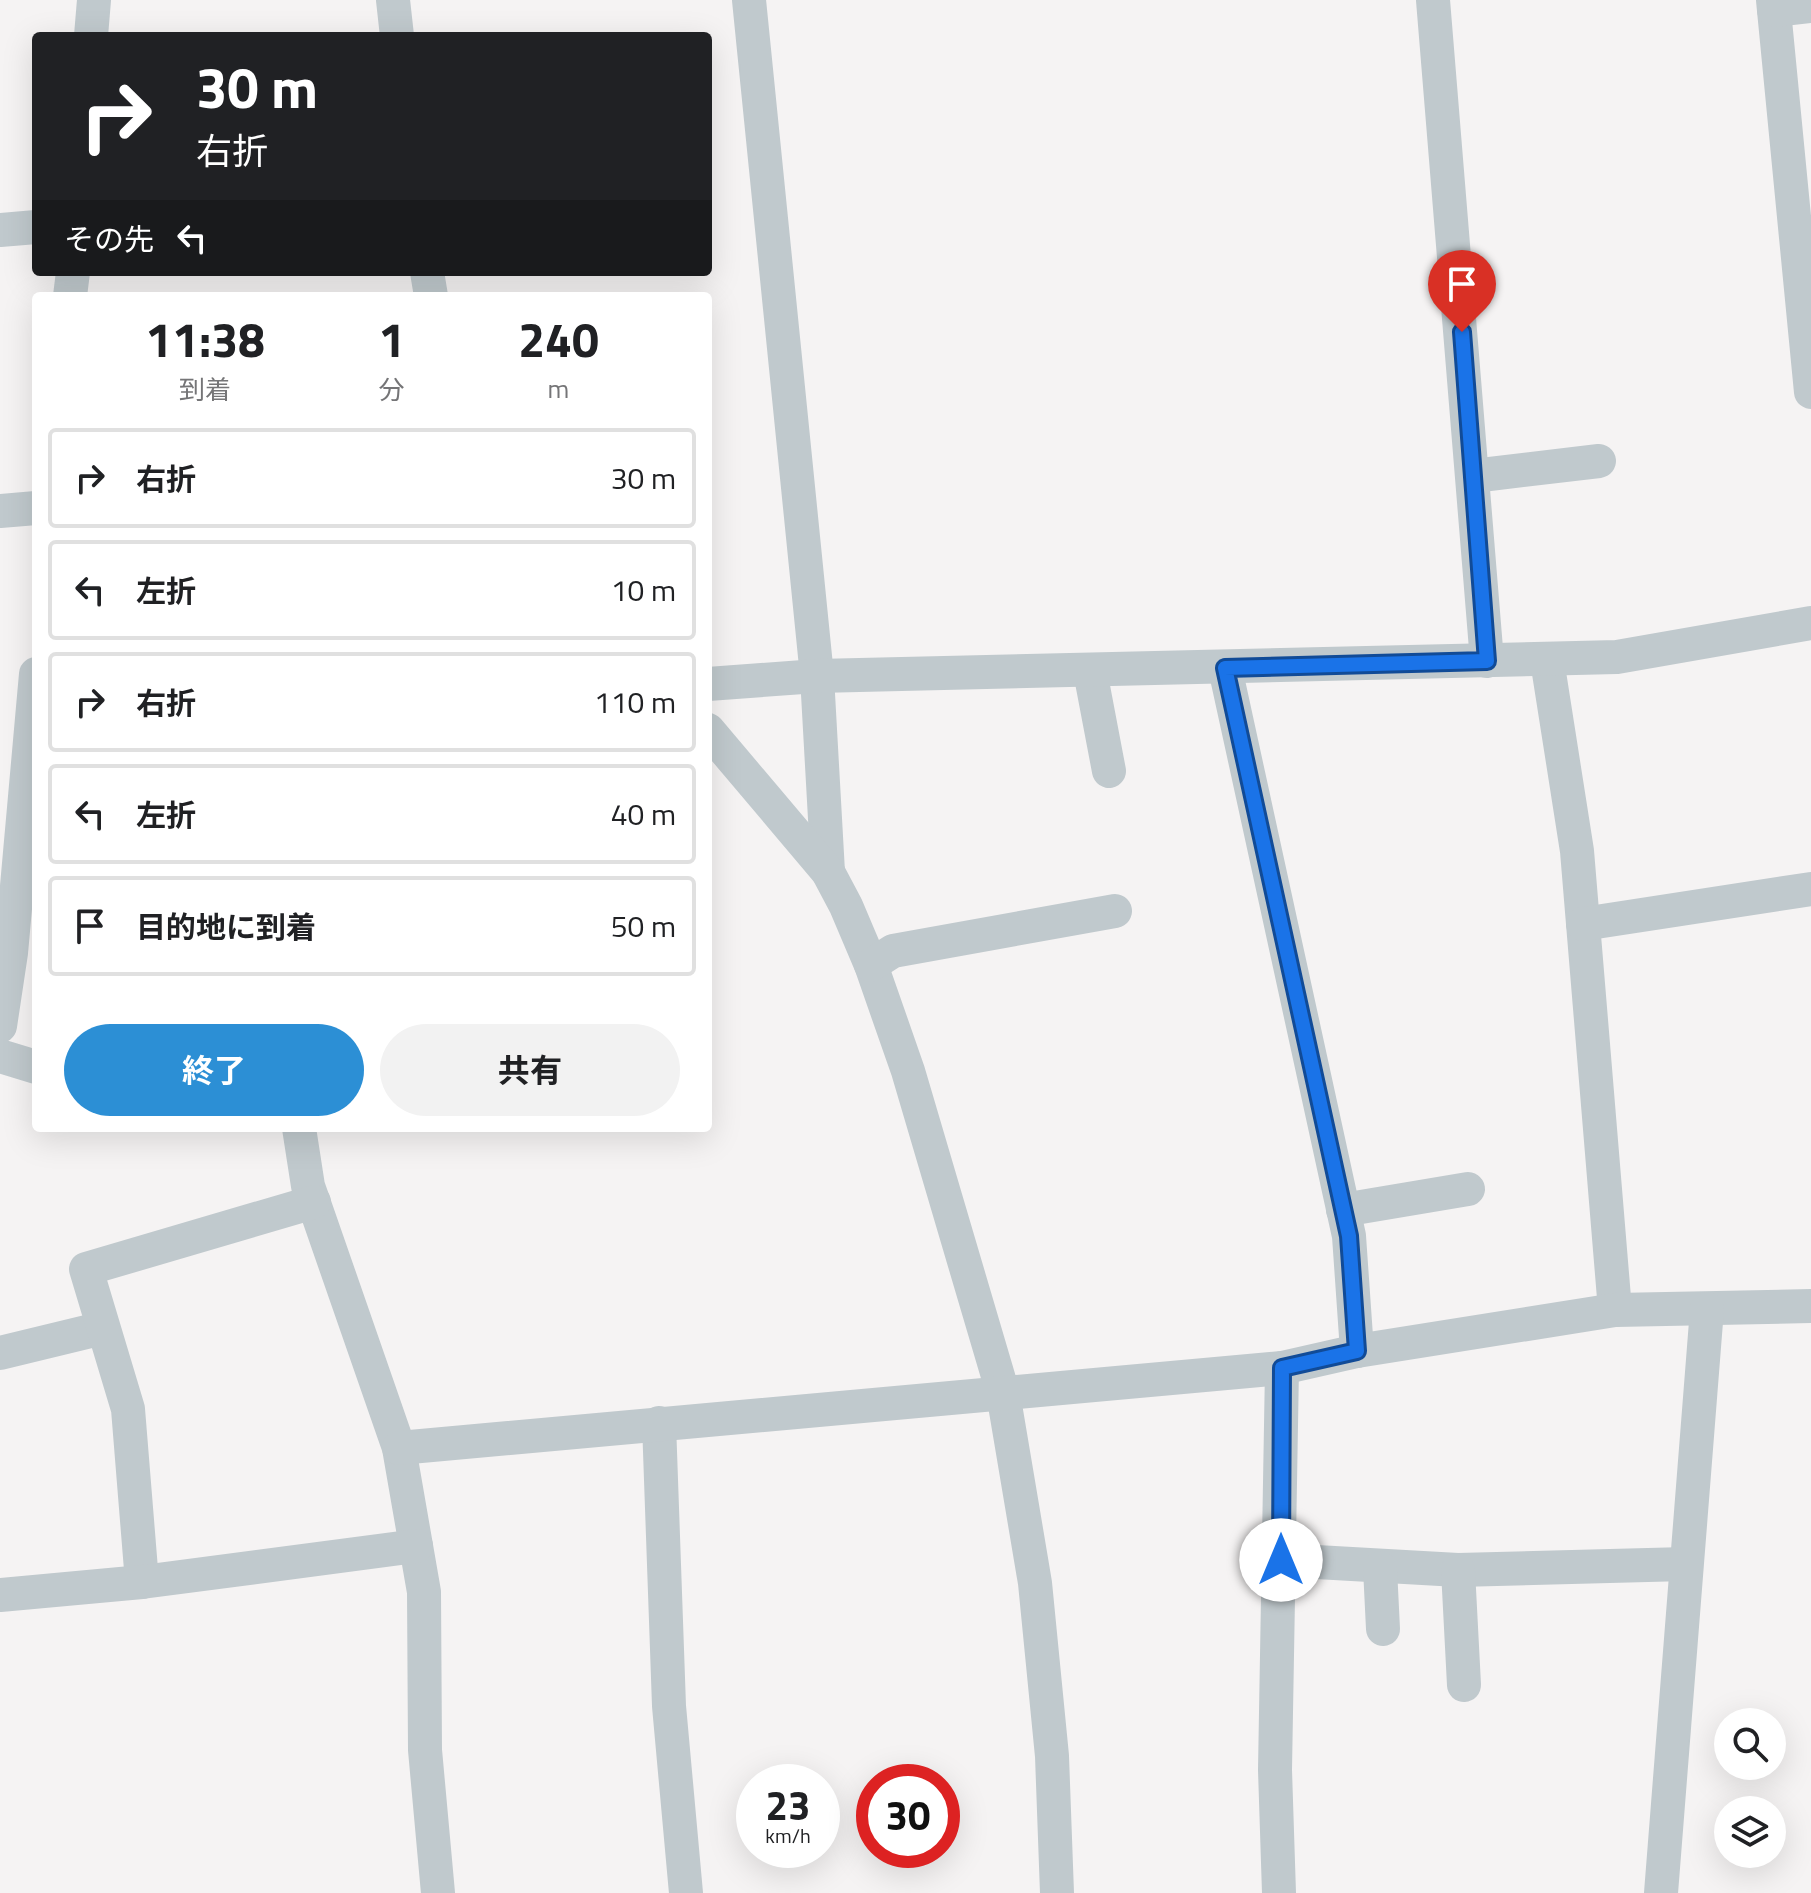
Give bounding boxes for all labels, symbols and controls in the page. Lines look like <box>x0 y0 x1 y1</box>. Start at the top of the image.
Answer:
text: 30 m <box>196 45 318 130</box>
icon: right <box>64 64 168 168</box>
text: 右折 <box>196 123 268 178</box>
text: その先 <box>64 216 154 262</box>
icon: left <box>170 216 214 260</box>
pin <box>1428 250 1496 332</box>
icon: arrive <box>1440 262 1484 306</box>
text: 11:38 <box>145 303 265 376</box>
text: 1 <box>378 303 405 376</box>
text: 240 <box>518 303 599 376</box>
text: m <box>548 369 569 408</box>
text: 到着 <box>179 370 231 409</box>
text: 分 <box>379 370 405 409</box>
text: 30 m <box>611 455 676 501</box>
icon: right <box>68 456 112 500</box>
text: 右折 <box>136 456 196 502</box>
text: 10 m <box>611 567 676 613</box>
icon: left <box>68 568 112 612</box>
text: 左折 <box>136 568 196 614</box>
text: 110 m <box>594 679 676 725</box>
icon: right <box>68 680 112 724</box>
text: 右折 <box>136 680 196 726</box>
text: 40 m <box>611 791 676 837</box>
icon: left <box>68 792 112 836</box>
text: 左折 <box>136 792 196 838</box>
text: 50 m <box>611 903 676 949</box>
icon: arrive <box>68 904 112 948</box>
text: 目的地に到着 <box>136 904 316 950</box>
button: 終了 <box>64 1024 364 1116</box>
button: 共有 <box>380 1024 680 1116</box>
position arrow <box>1239 1518 1323 1602</box>
map controls <box>1714 1708 1786 1868</box>
button: search <box>1714 1708 1786 1780</box>
speed limit sign: 30 <box>856 1764 960 1868</box>
text: 23 <box>766 1775 810 1836</box>
button: layers <box>1714 1796 1786 1868</box>
text: km/h <box>765 1820 811 1851</box>

